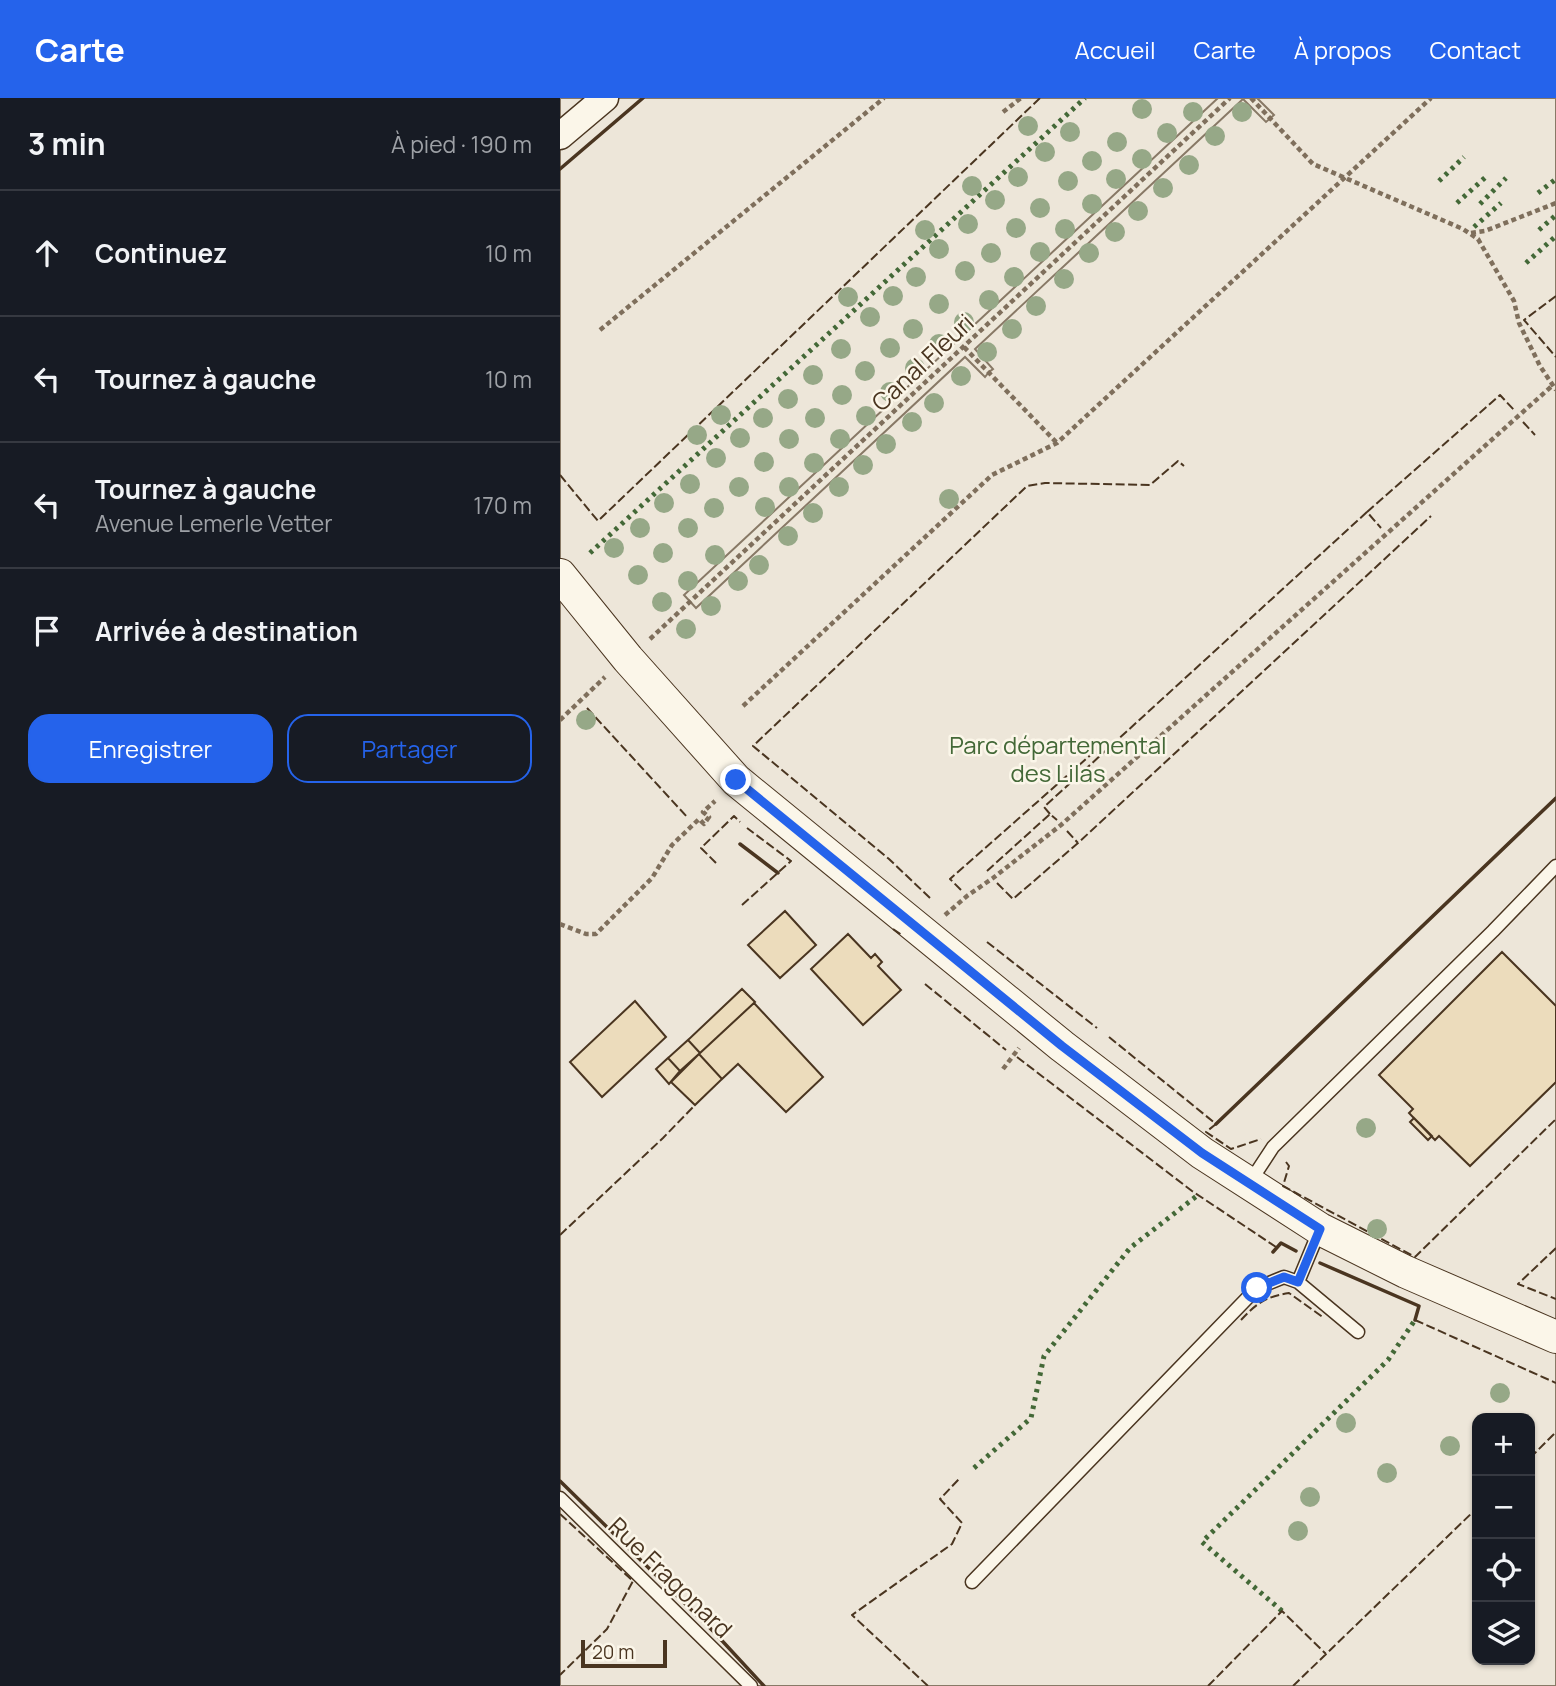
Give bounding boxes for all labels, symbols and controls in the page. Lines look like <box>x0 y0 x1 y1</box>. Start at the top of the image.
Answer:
text: Carte <box>35 27 125 72</box>
text: Accueil <box>1075 33 1155 66</box>
text: Carte <box>1193 33 1256 66</box>
text: À propos <box>1294 33 1392 66</box>
text: Contact <box>1430 33 1521 66</box>
text: 3 min <box>28 123 106 164</box>
text: À pied · 190 m <box>391 128 532 160</box>
icon: ahead <box>28 234 66 272</box>
text: Continuez <box>95 235 227 271</box>
text: 10 m <box>485 237 532 269</box>
street label: Canal Fleuri <box>864 306 980 418</box>
icon: left <box>28 360 66 398</box>
text: Tournez à gauche <box>95 361 316 397</box>
text: 10 m <box>485 363 532 395</box>
text: Tournez à gauche <box>95 471 316 507</box>
icon: left <box>28 486 66 524</box>
text: 170 m <box>473 489 532 521</box>
text: Avenue Lemerle Vetter <box>95 507 333 539</box>
icon: arrive <box>28 612 66 650</box>
text: Arrivée à destination <box>95 613 358 649</box>
button: Enregistrer <box>28 714 273 783</box>
button: Partager <box>287 714 532 783</box>
park label: Parc départemental des Lilas <box>949 728 1167 789</box>
route end <box>720 764 751 795</box>
route start <box>1241 1272 1272 1303</box>
map controls <box>1472 1413 1535 1665</box>
button: + <box>1472 1413 1535 1476</box>
button: − <box>1472 1476 1535 1539</box>
street label: Rue Fragonard <box>602 1509 740 1645</box>
button: locate <box>1472 1539 1535 1602</box>
button: layers <box>1472 1602 1535 1665</box>
scale bar <box>581 1637 667 1669</box>
text: 20 m <box>592 1639 634 1665</box>

